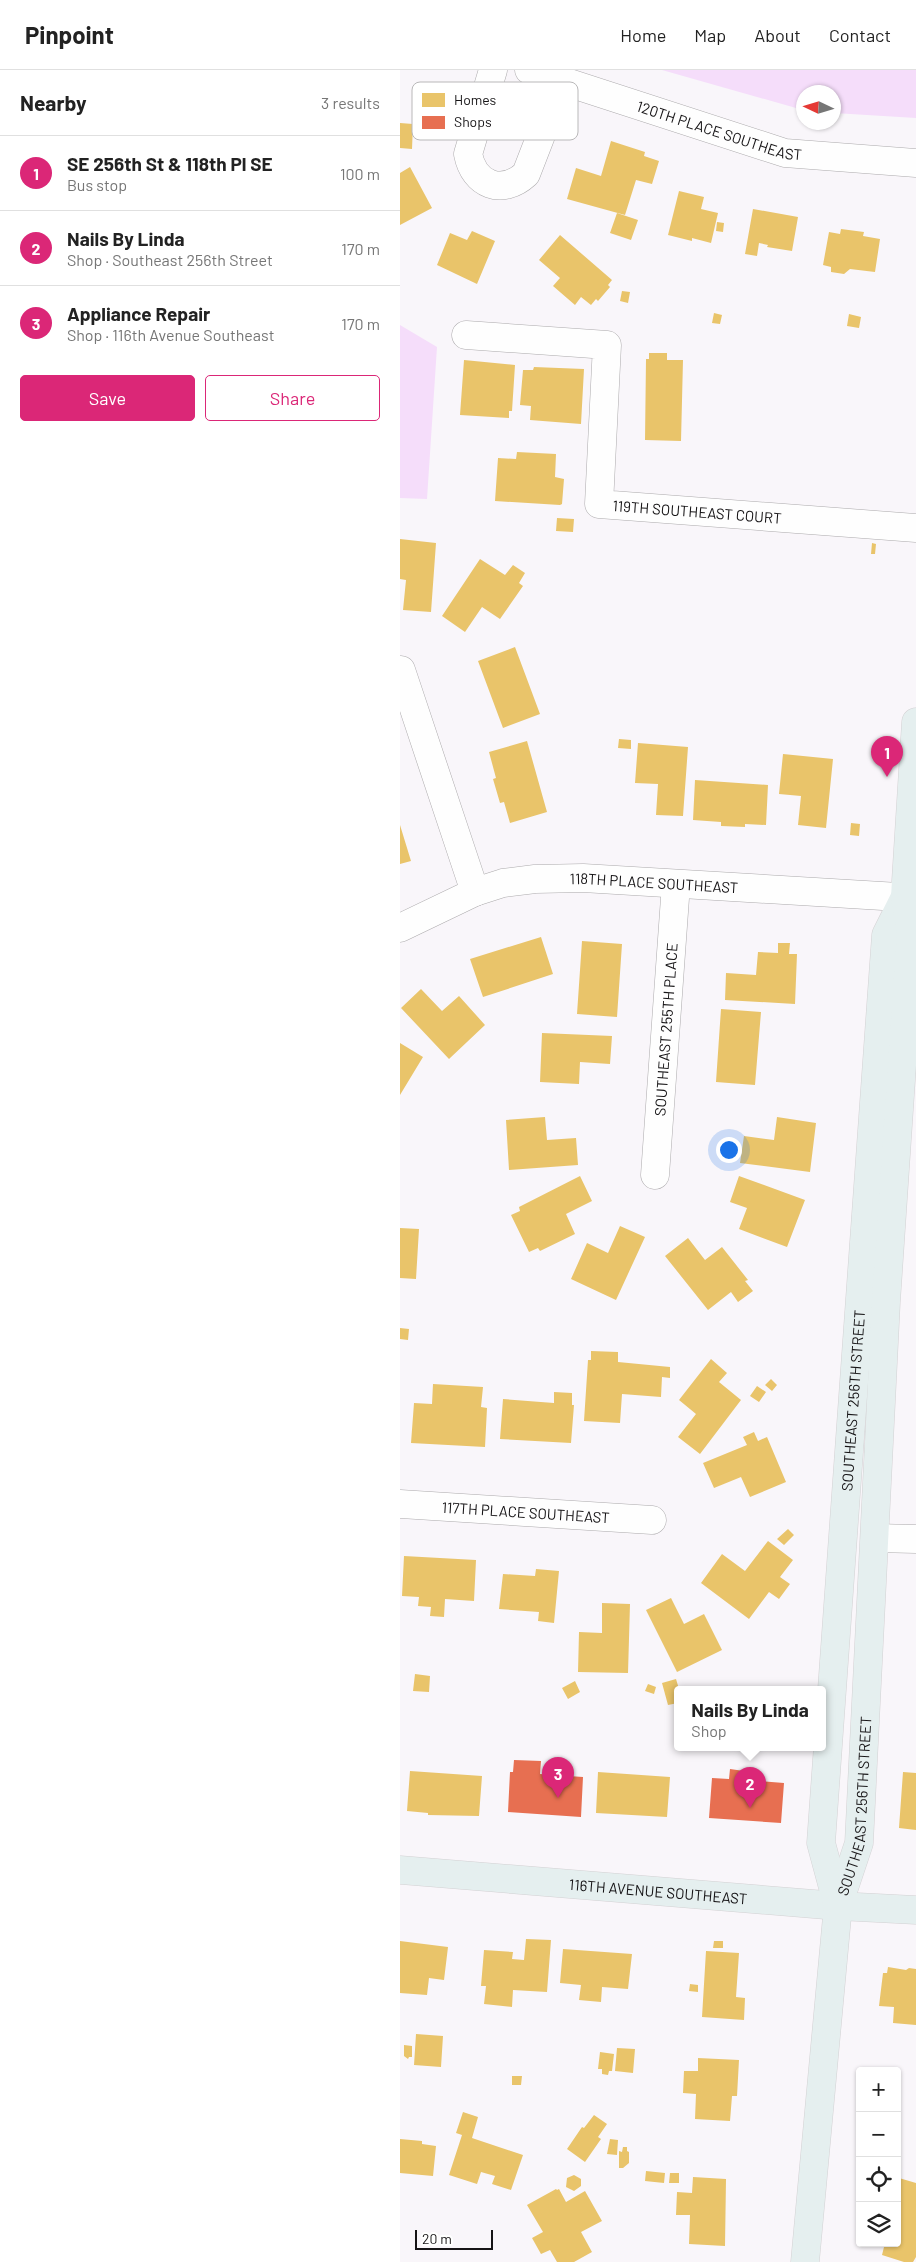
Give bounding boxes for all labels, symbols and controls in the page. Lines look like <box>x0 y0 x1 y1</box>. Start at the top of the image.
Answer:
text: Pinpoint <box>25 20 114 49</box>
text: Home <box>620 24 666 46</box>
text: Map <box>694 24 726 46</box>
text: About <box>754 24 801 46</box>
text: Contact <box>829 24 891 46</box>
legend <box>412 82 578 140</box>
north arrow <box>796 85 841 130</box>
text: Nearby <box>20 90 86 115</box>
text: Homes <box>454 91 497 108</box>
text: 3 results <box>321 93 380 112</box>
street label: 120TH PLACE SOUTHEAST <box>635 97 803 163</box>
text: Shops <box>454 113 492 130</box>
text: SE 256th St & 118th Pl SE <box>67 152 273 175</box>
text: 1 <box>33 164 39 183</box>
text: 100 m <box>340 164 380 183</box>
text: Bus stop <box>67 175 127 194</box>
text: Nails By Linda <box>67 227 184 250</box>
text: 2 <box>32 239 40 258</box>
text: 170 m <box>341 239 380 258</box>
text: Shop · Southeast 256th Street <box>67 250 273 269</box>
text: Appliance Repair <box>67 302 210 325</box>
text: 3 <box>32 314 40 333</box>
text: 170 m <box>341 314 380 333</box>
text: Shop · 116th Avenue Southeast <box>67 325 274 344</box>
button: Save <box>20 375 195 421</box>
button: Share <box>205 375 380 421</box>
street label: 119TH SOUTHEAST COURT <box>612 496 782 527</box>
pin: 1 <box>871 736 903 777</box>
street label: 118TH PLACE SOUTHEAST <box>570 869 739 896</box>
street label: SOUTHEAST 255TH PLACE <box>650 942 681 1117</box>
your location <box>716 1137 742 1163</box>
street label: SOUTHEAST 256TH STREET <box>837 1309 868 1492</box>
street label: 117TH PLACE SOUTHEAST <box>441 1498 610 1526</box>
popup <box>674 1686 826 1751</box>
text: Nails By Linda <box>691 1698 809 1721</box>
street label: SOUTHEAST 256TH STREET <box>833 1716 874 1898</box>
text: Shop <box>691 1721 727 1740</box>
pin: 3 <box>542 1757 574 1798</box>
pin: 2 <box>734 1767 766 1808</box>
street label: 116TH AVENUE SOUTHEAST <box>568 1875 748 1908</box>
map controls <box>856 2067 901 2247</box>
button: + <box>856 2067 901 2112</box>
button: − <box>856 2112 901 2157</box>
button: locate <box>856 2157 901 2202</box>
button: layers <box>856 2202 901 2247</box>
scale bar <box>415 2227 492 2250</box>
text: 20 m <box>422 2230 452 2247</box>

